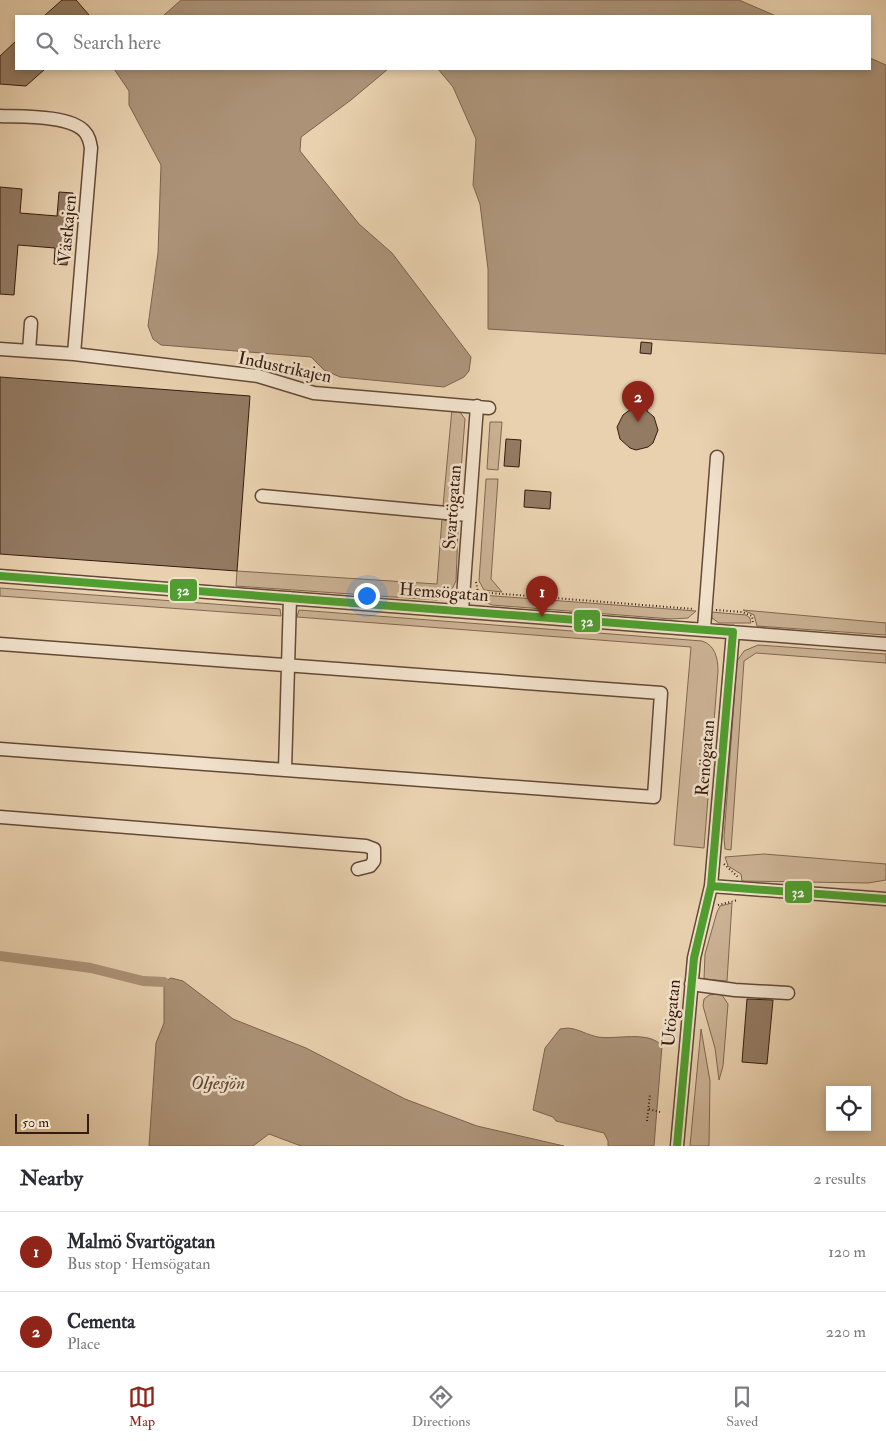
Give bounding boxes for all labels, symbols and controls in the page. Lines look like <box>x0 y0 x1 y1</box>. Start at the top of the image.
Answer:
search box <box>15 15 871 70</box>
icon: search <box>33 29 61 57</box>
text: Search here <box>73 31 161 55</box>
street label: Västkajen <box>53 194 82 264</box>
street label: Industrikajen <box>236 346 334 389</box>
pin: 2 <box>622 381 654 422</box>
street label: Svartögatan <box>438 464 467 550</box>
pin: 1 <box>526 576 558 617</box>
line badge: 32 <box>169 578 198 602</box>
street label: Hemsögatan <box>398 578 489 607</box>
text: 32 <box>177 582 189 599</box>
your location <box>354 583 380 609</box>
line badge: 32 <box>573 609 601 633</box>
text: 32 <box>581 613 593 630</box>
street label: Renögatan <box>691 719 720 797</box>
line badge: 32 <box>784 880 813 904</box>
text: 32 <box>792 884 804 901</box>
street label: Utögatan <box>657 978 686 1048</box>
water label: Oljesjön <box>191 1071 245 1095</box>
map controls <box>826 1086 871 1131</box>
button: locate <box>826 1086 871 1131</box>
scale bar <box>15 1111 89 1134</box>
text: 50 m <box>22 1114 49 1131</box>
text: Nearby <box>20 1165 83 1192</box>
text: 2 results <box>813 1169 866 1189</box>
text: Malmö Svartögatan <box>67 1230 215 1254</box>
text: 1 <box>33 1242 39 1262</box>
text: 120 m <box>828 1242 866 1262</box>
text: Bus stop · Hemsögatan <box>67 1254 211 1274</box>
text: Cementa <box>67 1310 135 1334</box>
text: 2 <box>32 1322 40 1342</box>
text: 220 m <box>826 1322 866 1342</box>
text: Place <box>67 1334 100 1354</box>
tab: Map <box>128 1383 156 1430</box>
tab: Directions <box>412 1383 470 1430</box>
tab: Saved <box>726 1383 758 1430</box>

